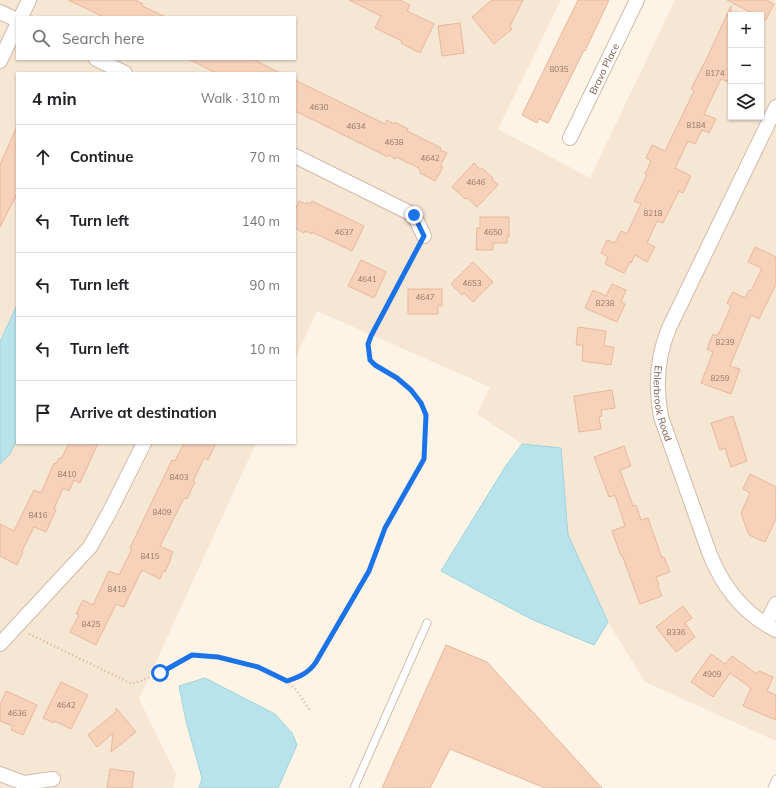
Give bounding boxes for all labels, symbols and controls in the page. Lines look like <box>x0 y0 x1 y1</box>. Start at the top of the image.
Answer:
map controls <box>728 12 764 120</box>
button: + <box>728 12 764 48</box>
search box <box>16 16 296 60</box>
icon: search <box>30 27 52 49</box>
text: Search here <box>62 29 144 48</box>
street label: Bravo Place <box>586 41 622 97</box>
button: − <box>728 48 764 84</box>
house number: 8035 <box>549 64 569 74</box>
house number: 8174 <box>705 68 725 78</box>
button: layers <box>728 84 764 120</box>
text: 4 min <box>32 88 77 109</box>
text: Walk · 310 m <box>201 90 280 106</box>
house number: 4630 <box>309 102 329 112</box>
house number: 8184 <box>686 120 706 130</box>
house number: 4634 <box>346 121 366 131</box>
house number: 4638 <box>384 137 404 147</box>
icon: ahead <box>32 146 54 168</box>
text: Continue <box>70 147 133 166</box>
text: 70 m <box>250 149 280 165</box>
house number: 4642 <box>420 153 440 163</box>
house number: 4646 <box>466 177 486 187</box>
route end <box>405 206 423 224</box>
house number: 8218 <box>643 208 663 218</box>
icon: left <box>32 210 54 232</box>
text: Turn left <box>70 211 129 230</box>
text: 140 m <box>242 213 280 229</box>
house number: 4637 <box>334 227 354 237</box>
house number: 4650 <box>483 227 503 237</box>
icon: left <box>32 274 54 296</box>
house number: 4641 <box>357 274 377 284</box>
text: Turn left <box>70 275 129 294</box>
text: 90 m <box>250 277 280 293</box>
house number: 4653 <box>462 278 482 288</box>
house number: 4647 <box>415 292 435 302</box>
house number: 8238 <box>595 298 615 308</box>
house number: 8239 <box>715 337 735 347</box>
icon: left <box>32 338 54 360</box>
text: Turn left <box>70 339 129 358</box>
text: 10 m <box>250 341 280 357</box>
street label: Ehlerbrook Road <box>651 365 675 443</box>
house number: 8259 <box>710 373 730 383</box>
icon: arrive <box>32 402 54 424</box>
text: Arrive at destination <box>70 403 217 422</box>
house number: 8410 <box>57 469 77 479</box>
house number: 8403 <box>169 472 189 482</box>
house number: 8409 <box>152 507 172 517</box>
house number: 8416 <box>28 510 48 520</box>
house number: 8415 <box>140 551 160 561</box>
house number: 8419 <box>107 584 127 594</box>
house number: 8425 <box>81 619 101 629</box>
house number: 8336 <box>666 627 686 637</box>
route start <box>151 664 169 682</box>
house number: 4909 <box>702 669 722 679</box>
house number: 4642 <box>56 700 76 710</box>
house number: 4636 <box>7 708 27 718</box>

